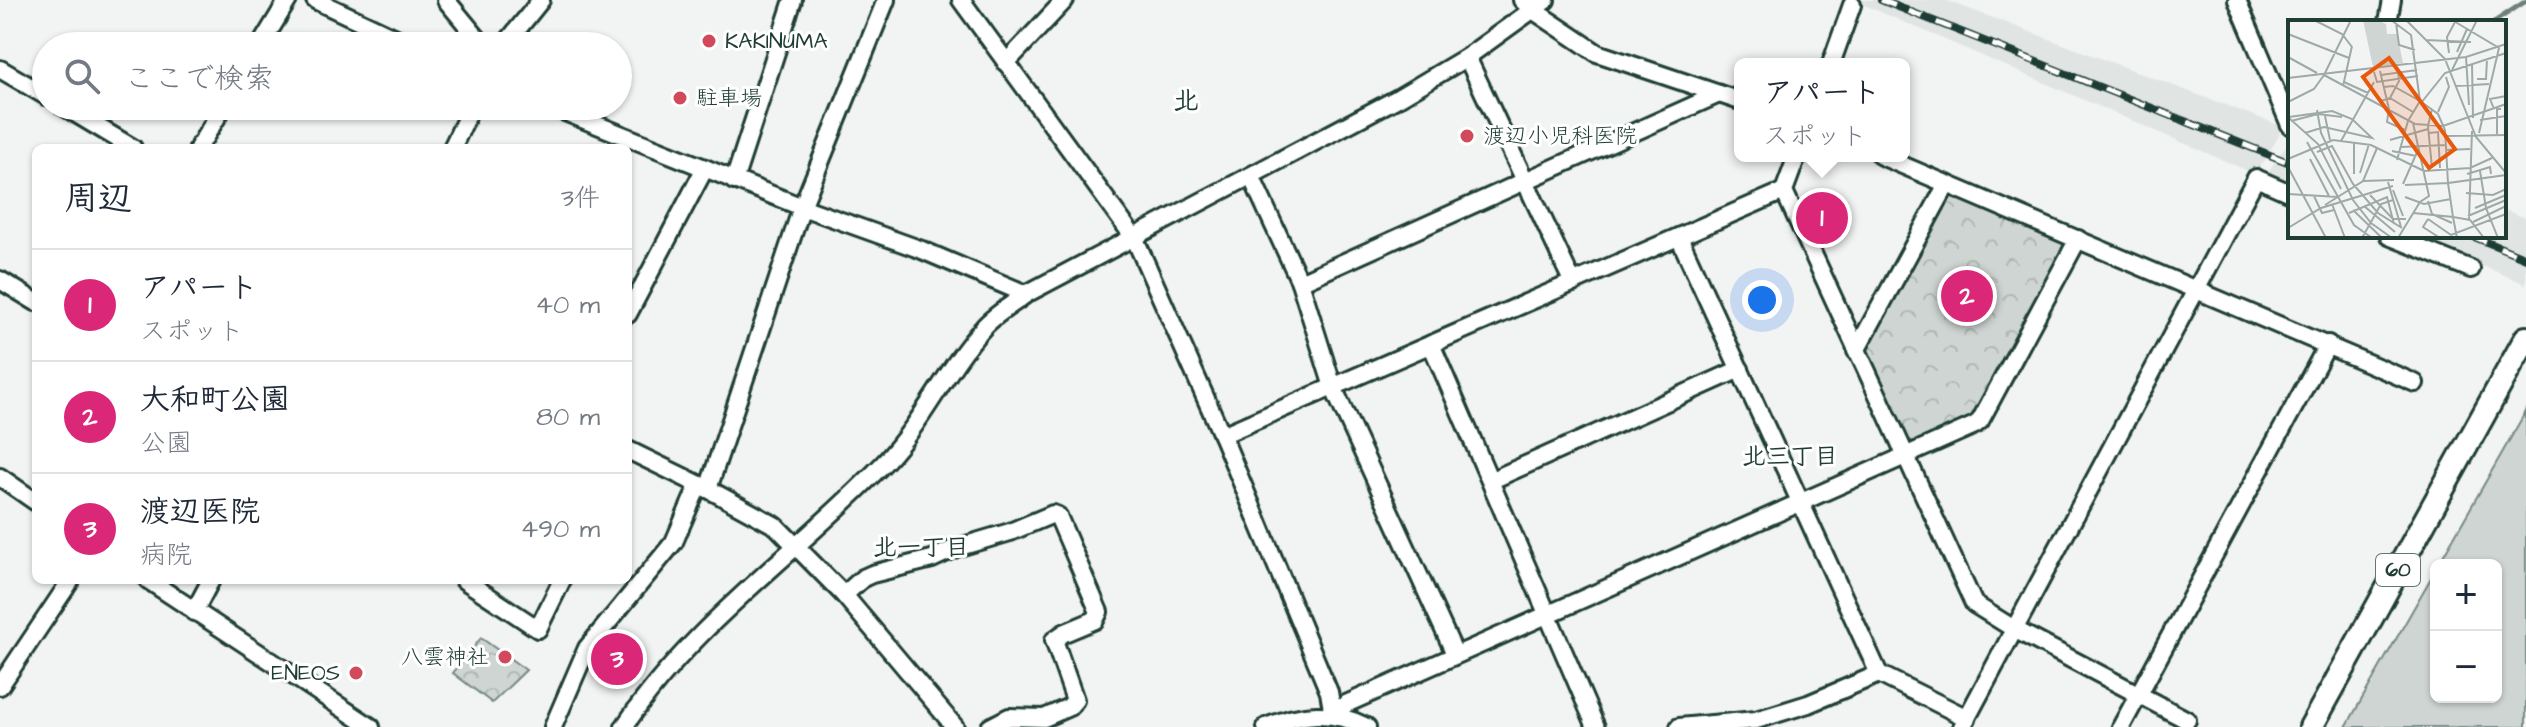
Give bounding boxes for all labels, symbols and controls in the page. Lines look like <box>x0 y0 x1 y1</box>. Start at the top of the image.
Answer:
inset map <box>2288 20 2506 238</box>
place label: KAKINUMA <box>725 26 828 57</box>
search box <box>32 32 632 120</box>
marker: KAKINUMA <box>700 32 718 50</box>
icon: search <box>60 54 104 98</box>
text: ここで検索 <box>124 58 274 100</box>
popup <box>1734 58 1910 162</box>
text: アパート <box>1763 72 1881 114</box>
place label: 駐車場 <box>696 83 762 114</box>
district label: 北 <box>1173 83 1199 119</box>
marker: 駐車場 <box>671 89 689 107</box>
text: スポット <box>1763 118 1867 154</box>
place label: 渡辺小児科医院 <box>1483 121 1637 152</box>
marker: 渡辺小児科医院 <box>1458 127 1476 145</box>
text: 周辺 <box>64 175 132 223</box>
text: 3件 <box>561 180 600 216</box>
pin: 1 <box>1796 188 1848 248</box>
pin: 2 <box>1941 266 1993 326</box>
text: アパート <box>140 267 258 309</box>
your location <box>1742 280 1782 320</box>
text: 1 <box>88 287 92 323</box>
text: 40 m <box>535 287 600 323</box>
text: スポット <box>140 313 244 349</box>
text: 大和町公園 <box>140 379 290 421</box>
text: 2 <box>83 399 97 435</box>
text: 80 m <box>536 399 600 435</box>
text: 公園 <box>140 425 192 461</box>
district label: 北三丁目 <box>1742 440 1838 474</box>
text: 渡辺医院 <box>140 491 260 533</box>
text: 3 <box>83 511 97 547</box>
text: 490 m <box>520 511 600 547</box>
district label: 北一丁目 <box>873 531 969 565</box>
text: 病院 <box>140 537 192 573</box>
road number: 60 <box>2376 554 2420 586</box>
map controls <box>2430 559 2502 703</box>
button: + <box>2430 559 2502 631</box>
pin: 3 <box>591 629 643 689</box>
button: − <box>2430 631 2502 703</box>
place label: 八雲神社 <box>401 642 489 673</box>
marker: 八雲神社 <box>496 648 514 666</box>
place label: ENEOS <box>271 658 340 689</box>
marker: ENEOS <box>347 664 365 682</box>

